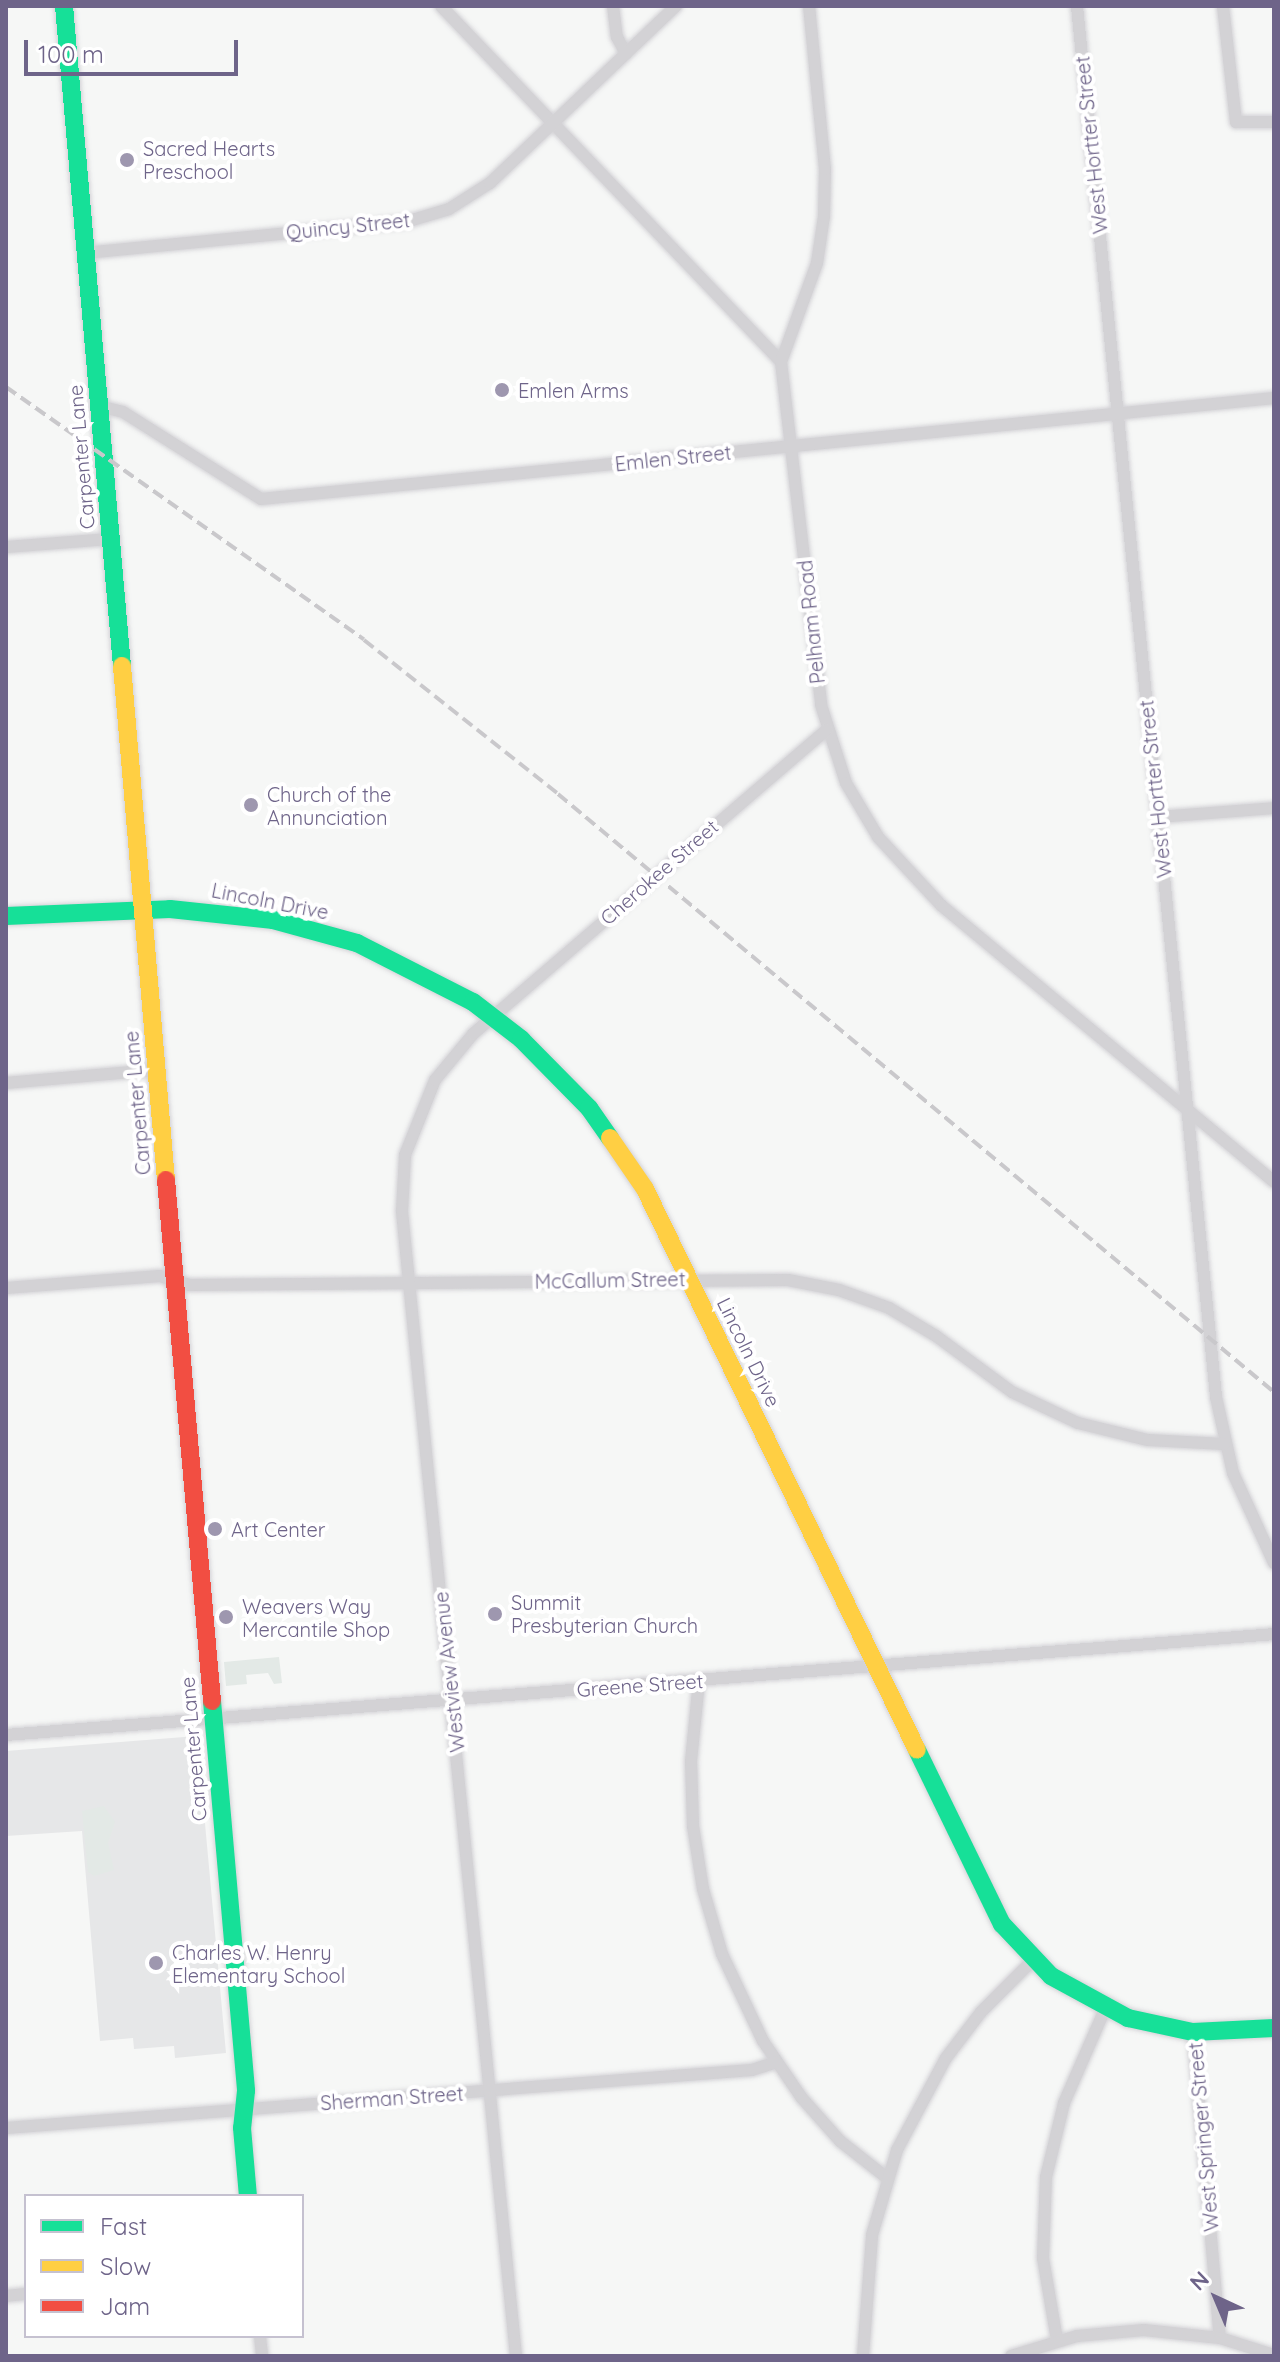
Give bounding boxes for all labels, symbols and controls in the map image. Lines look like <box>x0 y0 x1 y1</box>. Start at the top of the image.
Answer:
scale bar <box>28 24 242 74</box>
text: 100 m <box>38 39 104 69</box>
street label: West Hortter Street <box>1070 55 1112 235</box>
place label: Sacred Hearts Preschool <box>143 136 275 183</box>
marker: Sacred Hearts Preschool <box>118 151 136 169</box>
street label: Quincy Street <box>285 208 411 244</box>
place label: Emlen Arms <box>518 378 629 402</box>
marker: Emlen Arms <box>493 381 511 399</box>
street label: Carpenter Lane <box>63 384 99 530</box>
street label: Emlen Street <box>614 440 732 476</box>
street label: Pelham Road <box>793 559 829 685</box>
street label: West Hortter Street <box>1134 699 1176 879</box>
place label: Church of the Annunciation <box>267 782 391 829</box>
marker: Church of the Annunciation <box>242 796 260 814</box>
street label: Cherokee Street <box>595 814 723 930</box>
street label: Lincoln Drive <box>209 878 331 924</box>
street label: Carpenter Lane <box>119 1030 155 1176</box>
street label: McCallum Street <box>534 1267 686 1293</box>
street label: Lincoln Drive <box>712 1293 786 1411</box>
place label: Art Center <box>231 1517 325 1541</box>
marker: Art Center <box>206 1520 224 1538</box>
street label: Westview Avenue <box>429 1590 469 1754</box>
place label: Summit Presbyterian Church <box>511 1590 698 1637</box>
place label: Weavers Way Mercantile Shop <box>242 1594 390 1641</box>
marker: Summit Presbyterian Church <box>486 1605 504 1623</box>
marker: Weavers Way Mercantile Shop <box>217 1608 235 1626</box>
street label: Greene Street <box>576 1669 704 1701</box>
street label: Carpenter Lane <box>175 1676 211 1822</box>
place label: Charles W. Henry Elementary School <box>172 1940 345 1987</box>
marker: Charles W. Henry Elementary School <box>147 1954 165 1972</box>
street label: West Springer Street <box>1183 2041 1223 2233</box>
street label: Sherman Street <box>320 2081 464 2115</box>
legend <box>24 2194 304 2338</box>
text: Fast <box>100 2211 147 2241</box>
text: Slow <box>100 2251 151 2281</box>
north arrow <box>1176 2258 1256 2338</box>
text: N <box>1184 2265 1215 2296</box>
text: Jam <box>100 2291 150 2321</box>

